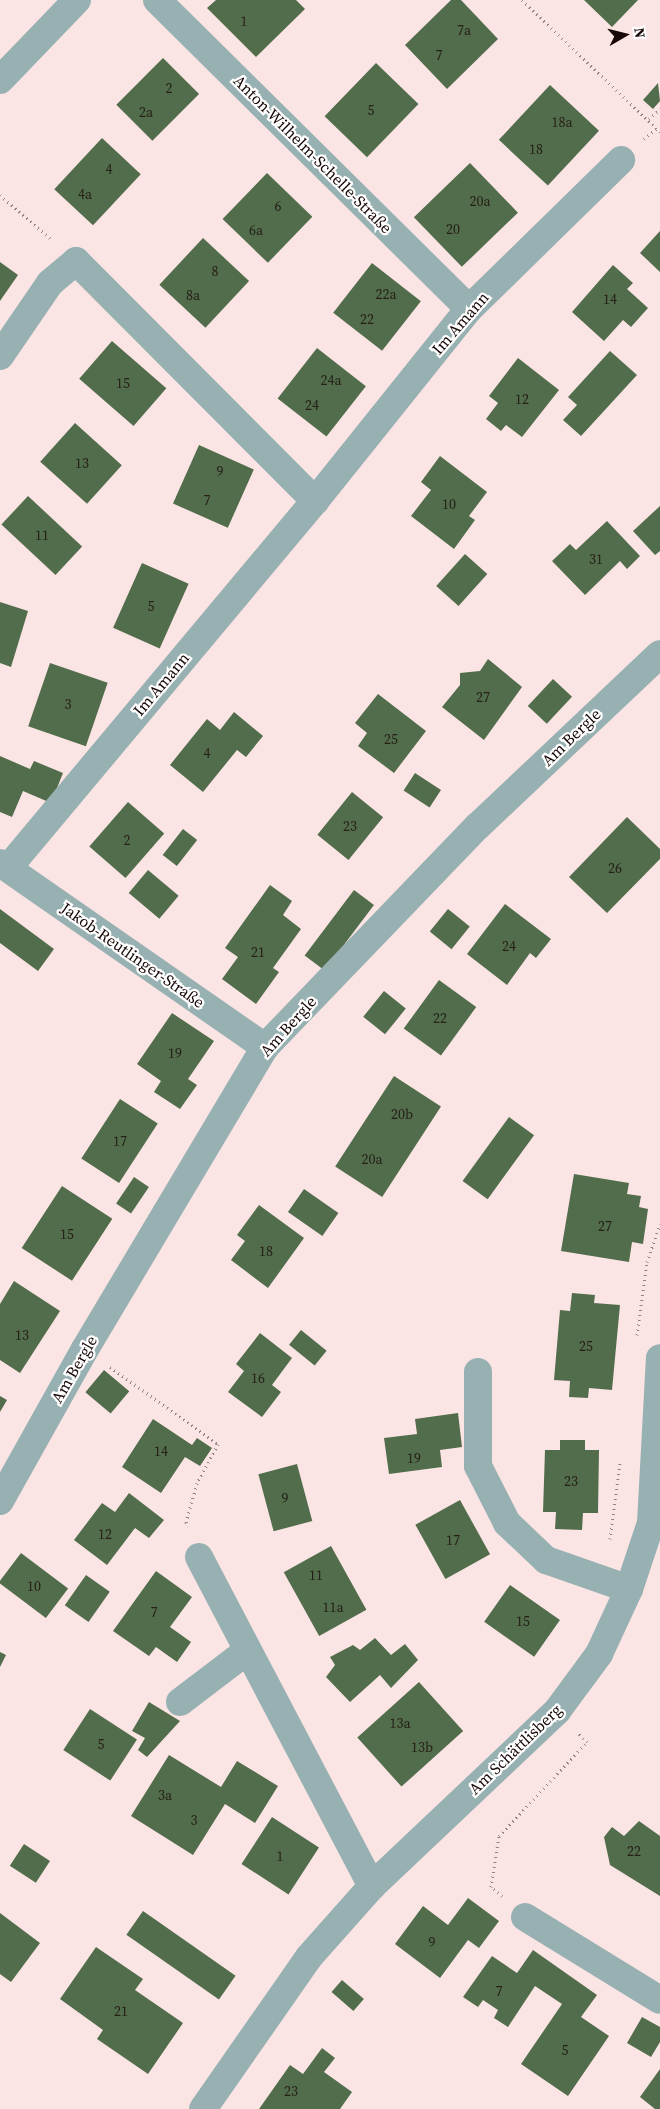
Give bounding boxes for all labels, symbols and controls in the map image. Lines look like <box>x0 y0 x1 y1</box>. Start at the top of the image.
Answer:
north arrow <box>600 10 650 60</box>
house number: 1 <box>241 13 247 29</box>
house number: 7a <box>457 22 471 38</box>
text: N <box>629 26 650 39</box>
house number: 7 <box>436 47 442 63</box>
street label: Anton-Wilhelm-Schelle-Straße <box>230 71 396 237</box>
house number: 2 <box>166 80 172 96</box>
house number: 5 <box>368 102 374 118</box>
house number: 2a <box>139 104 153 120</box>
house number: 18a <box>551 114 573 130</box>
house number: 18 <box>529 141 543 157</box>
house number: 4 <box>106 161 112 177</box>
house number: 4a <box>78 186 92 202</box>
house number: 20a <box>469 193 491 209</box>
house number: 6 <box>275 198 281 214</box>
house number: 20 <box>446 221 460 237</box>
house number: 6a <box>249 222 263 238</box>
house number: 8 <box>212 263 218 279</box>
house number: 22a <box>375 286 397 302</box>
house number: 8a <box>186 287 200 303</box>
street label: Im Amann <box>428 288 492 358</box>
house number: 14 <box>603 291 617 307</box>
house number: 22 <box>360 311 374 327</box>
house number: 24a <box>320 372 342 388</box>
house number: 15 <box>116 375 130 391</box>
house number: 12 <box>515 391 529 407</box>
house number: 24 <box>305 397 319 413</box>
house number: 13 <box>75 455 89 471</box>
house number: 9 <box>217 463 223 479</box>
house number: 7 <box>204 492 210 508</box>
house number: 10 <box>442 496 456 512</box>
house number: 11 <box>35 527 49 543</box>
house number: 31 <box>589 551 603 567</box>
house number: 5 <box>148 598 154 614</box>
street label: Im Amann <box>129 648 193 720</box>
house number: 27 <box>476 689 490 705</box>
house number: 3 <box>65 696 71 712</box>
street label: Am Bergle <box>537 704 605 770</box>
house number: 25 <box>384 731 398 747</box>
house number: 4 <box>204 745 210 761</box>
house number: 23 <box>343 818 357 834</box>
house number: 2 <box>124 832 130 848</box>
house number: 26 <box>608 860 622 876</box>
street label: Jakob-Reutlinger-Straße <box>58 898 208 1012</box>
house number: 24 <box>502 938 516 954</box>
house number: 21 <box>251 944 265 960</box>
street label: Am Bergle <box>256 992 320 1060</box>
house number: 22 <box>433 1010 447 1026</box>
house number: 19 <box>168 1045 182 1061</box>
house number: 20b <box>391 1106 413 1122</box>
house number: 17 <box>113 1133 127 1149</box>
house number: 20a <box>361 1151 383 1167</box>
house number: 27 <box>598 1218 612 1234</box>
house number: 15 <box>60 1226 74 1242</box>
house number: 18 <box>259 1243 273 1259</box>
house number: 13 <box>15 1327 29 1343</box>
street label: Am Bergle <box>47 1332 101 1406</box>
house number: 25 <box>579 1338 593 1354</box>
house number: 16 <box>251 1370 265 1386</box>
house number: 14 <box>154 1443 168 1459</box>
house number: 19 <box>407 1450 421 1466</box>
house number: 23 <box>564 1473 578 1489</box>
house number: 9 <box>282 1490 288 1506</box>
house number: 12 <box>98 1526 112 1542</box>
house number: 17 <box>446 1532 460 1548</box>
house number: 11 <box>309 1567 323 1583</box>
house number: 10 <box>27 1578 41 1594</box>
house number: 11a <box>322 1599 344 1615</box>
house number: 7 <box>151 1604 157 1620</box>
house number: 15 <box>516 1613 530 1629</box>
street label: Am Schättlisberg <box>465 1700 565 1798</box>
house number: 13a <box>389 1715 411 1731</box>
house number: 5 <box>98 1736 104 1752</box>
house number: 13b <box>411 1739 433 1755</box>
house number: 3a <box>158 1787 172 1803</box>
house number: 3 <box>191 1812 197 1828</box>
house number: 22 <box>627 1843 641 1859</box>
house number: 1 <box>277 1848 283 1864</box>
house number: 9 <box>429 1934 435 1950</box>
house number: 7 <box>496 1983 502 1999</box>
house number: 21 <box>114 2003 128 2019</box>
house number: 5 <box>562 2042 568 2058</box>
house number: 23 <box>284 2083 298 2099</box>

